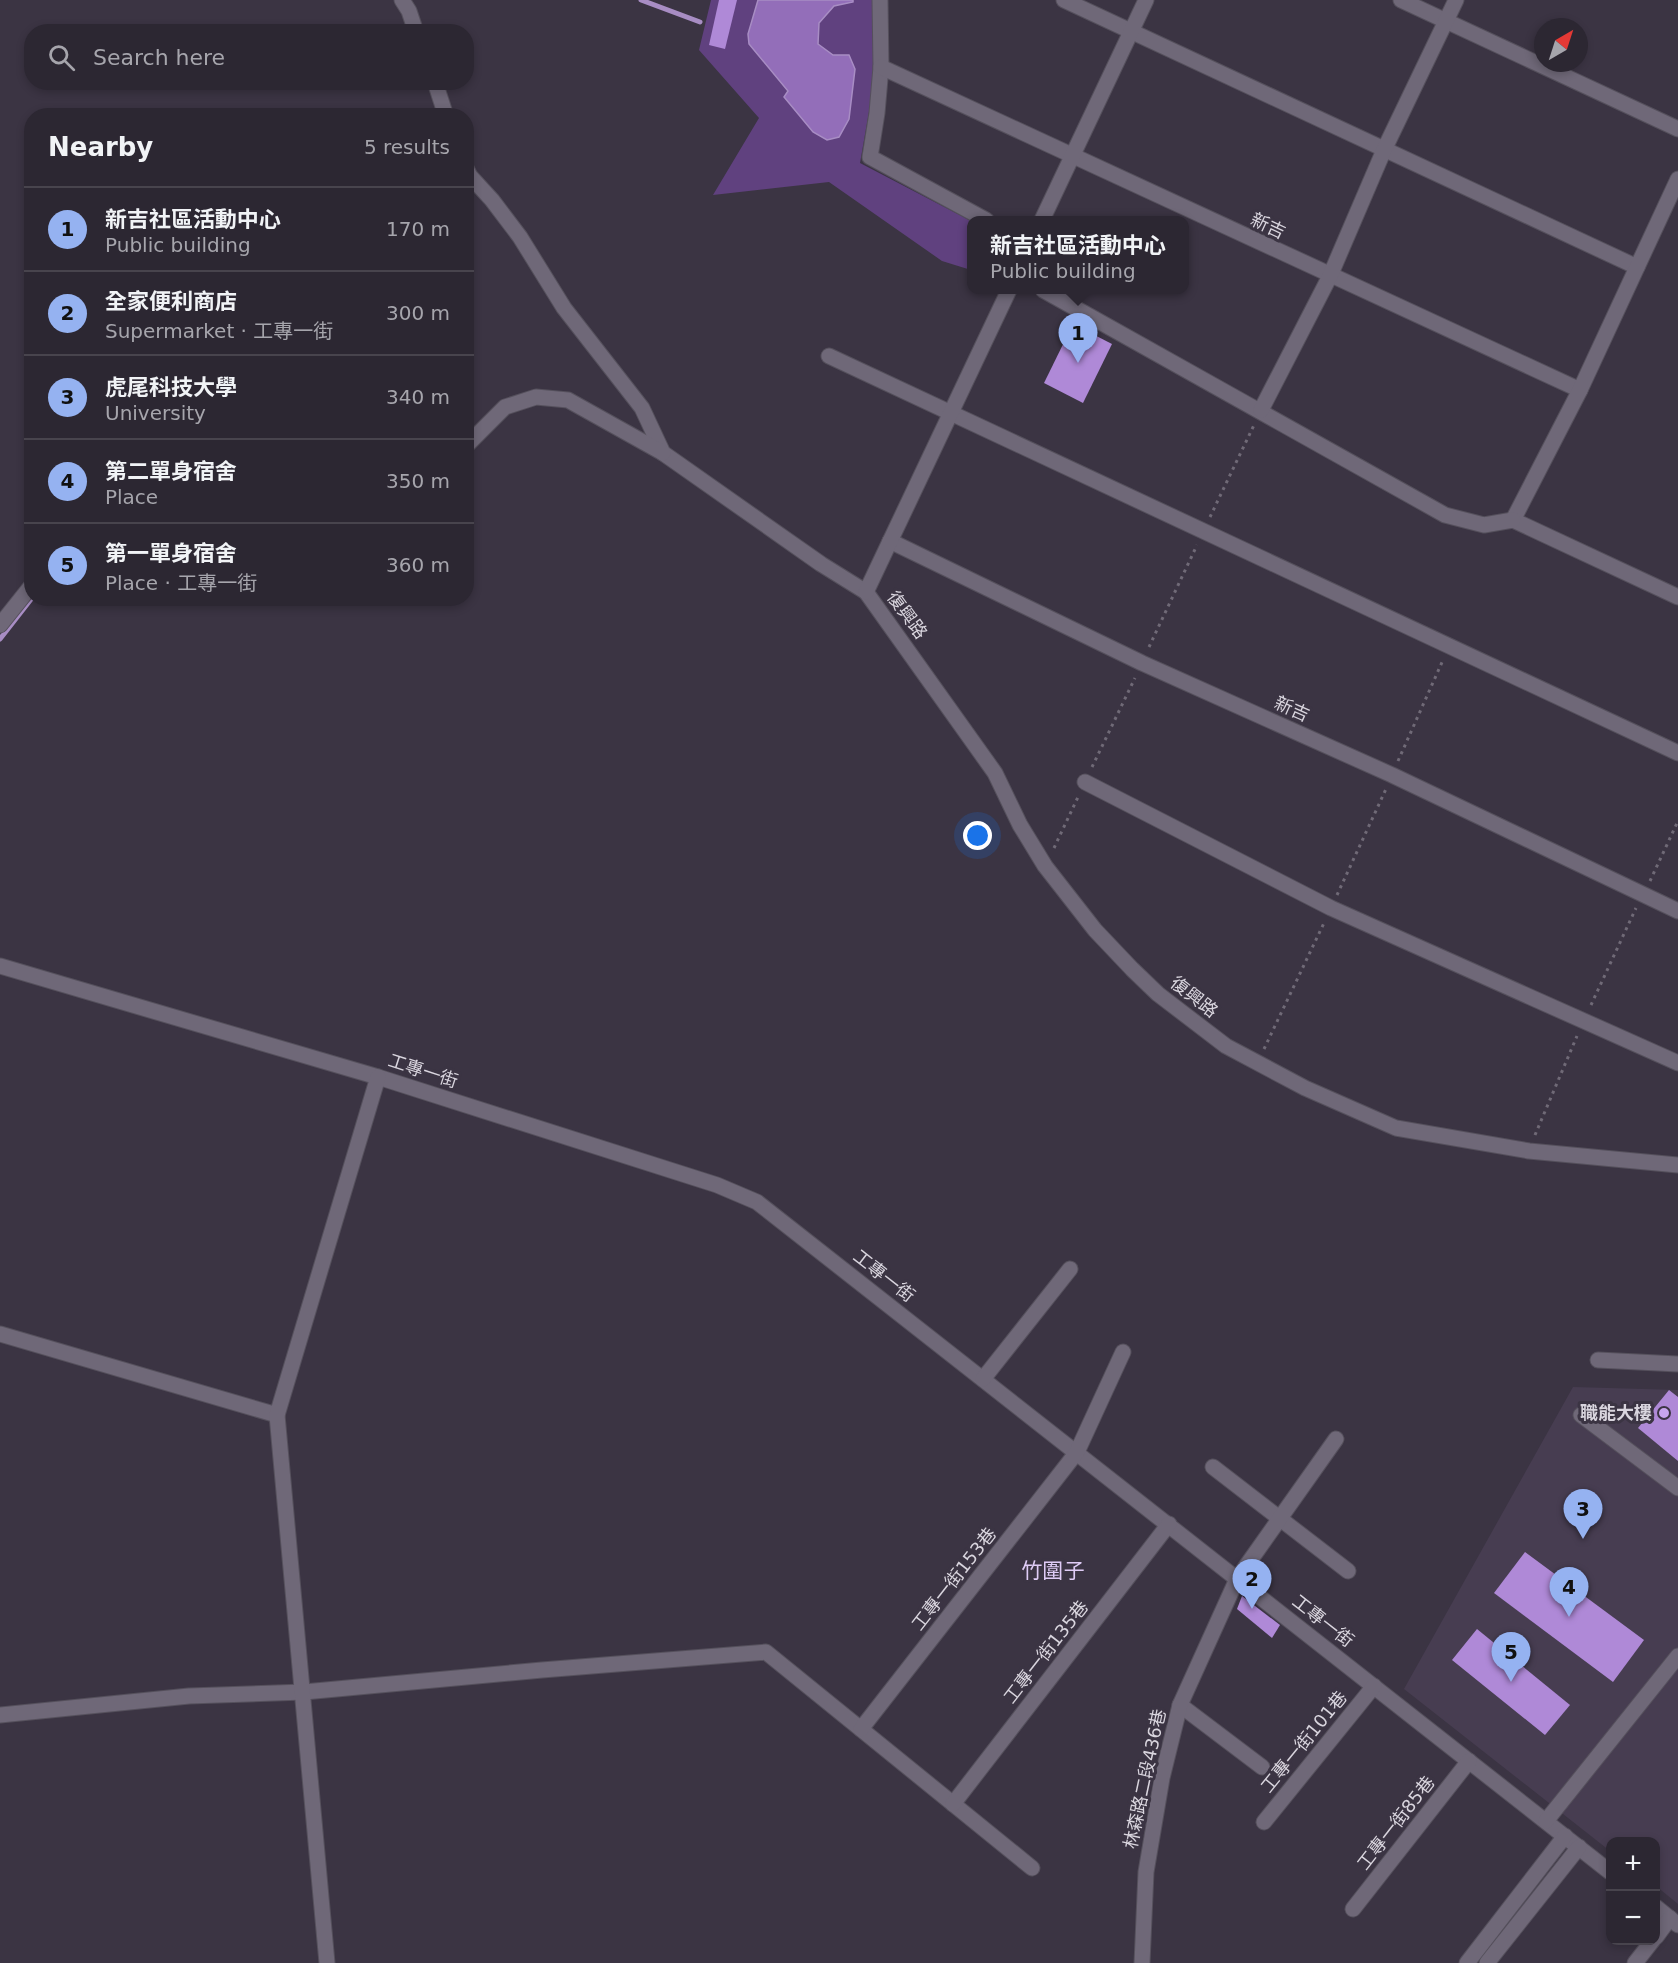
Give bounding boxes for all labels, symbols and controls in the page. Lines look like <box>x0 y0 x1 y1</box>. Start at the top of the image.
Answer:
north arrow <box>1534 18 1588 72</box>
search box <box>24 24 474 90</box>
icon: search <box>45 41 78 74</box>
text: Search here <box>93 45 225 70</box>
text: Nearby <box>48 132 153 162</box>
text: 5 results <box>364 135 450 159</box>
text: 新吉社區活動中心 <box>105 207 281 232</box>
street label: 新吉 <box>1247 208 1289 243</box>
popup <box>967 216 1189 294</box>
text: 1 <box>61 217 74 241</box>
text: 170 m <box>386 217 450 241</box>
text: Public building <box>105 233 251 257</box>
text: 新吉社區活動中心 <box>990 233 1166 258</box>
text: Public building <box>990 259 1136 283</box>
text: 全家便利商店 <box>105 289 237 314</box>
text: 2 <box>61 301 74 325</box>
text: 300 m <box>386 301 450 325</box>
pin: 1 <box>1058 314 1098 363</box>
text: Supermarket · 工專一街 <box>105 319 333 343</box>
text: 虎尾科技大學 <box>105 375 237 400</box>
text: 3 <box>61 385 74 409</box>
text: 340 m <box>386 385 450 409</box>
text: University <box>105 401 206 425</box>
text: 第二單身宿舍 <box>105 459 237 484</box>
text: 4 <box>61 469 74 493</box>
text: 350 m <box>386 469 450 493</box>
text: Place <box>105 485 158 509</box>
text: 第一單身宿舍 <box>105 541 237 566</box>
text: 5 <box>61 553 74 577</box>
text: 360 m <box>386 553 450 577</box>
text: Place · 工專一街 <box>105 571 257 595</box>
street label: 復興路 <box>883 587 932 643</box>
street label: 新吉 <box>1271 692 1313 725</box>
your location <box>963 821 992 850</box>
street label: 復興路 <box>1167 972 1222 1022</box>
street label: 工專一街 <box>386 1049 461 1092</box>
street label: 工專一街 <box>849 1245 919 1306</box>
place label: 職能大樓 <box>1580 1402 1652 1423</box>
marker: 職能大樓 <box>1657 1406 1671 1420</box>
pin: 3 <box>1564 1490 1602 1539</box>
street label: 工專一街153巷 <box>907 1523 1000 1634</box>
district label: 竹圍子 <box>1022 1559 1085 1583</box>
pin: 2 <box>1232 1560 1272 1609</box>
pin: 4 <box>1550 1568 1588 1617</box>
street label: 工專一街 <box>1288 1590 1358 1651</box>
street label: 工專一街135巷 <box>999 1596 1092 1707</box>
pin: 5 <box>1492 1632 1530 1682</box>
street label: 工專一街101巷 <box>1256 1687 1351 1797</box>
street label: 林森路二段436巷 <box>1119 1707 1170 1851</box>
street label: 工專一街85巷 <box>1353 1772 1439 1874</box>
map controls <box>1606 1837 1660 1945</box>
button: + <box>1606 1837 1660 1891</box>
button: − <box>1606 1891 1660 1945</box>

